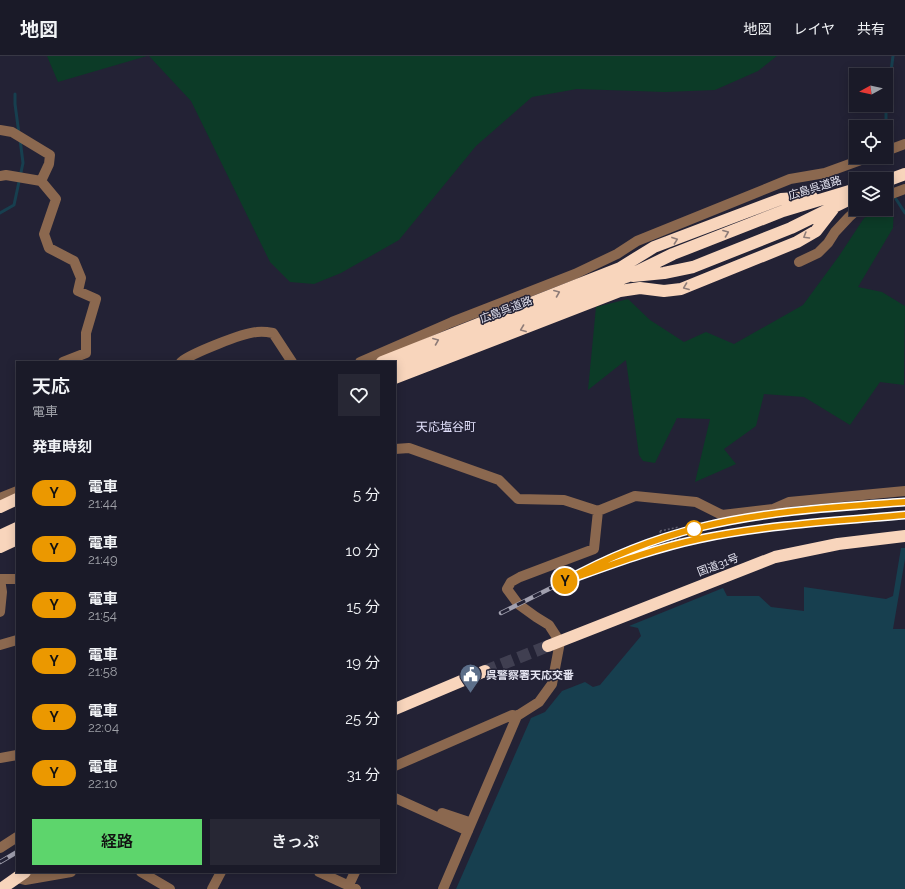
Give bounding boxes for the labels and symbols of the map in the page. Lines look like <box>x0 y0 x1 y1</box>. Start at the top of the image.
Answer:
north arrow <box>849 68 893 112</box>
street label: 広島呉道路 <box>787 174 843 202</box>
one-way arrow <box>722 230 729 238</box>
one-way arrow <box>803 232 810 239</box>
one-way arrow <box>671 236 678 244</box>
one-way arrow <box>683 282 690 290</box>
one-way arrow <box>552 290 560 298</box>
street label: 広島呉道路 <box>478 294 534 326</box>
one-way arrow <box>519 324 526 332</box>
one-way arrow <box>432 337 439 345</box>
district label: 天応塩谷町 <box>416 420 476 434</box>
unlabelled marker <box>685 520 703 538</box>
street label: 国道31号 <box>695 551 741 579</box>
line badge: Y <box>552 568 578 594</box>
public building icon: 呉警察署天応交番 <box>457 662 483 695</box>
place label: 呉警察署天応交番 <box>486 669 574 682</box>

